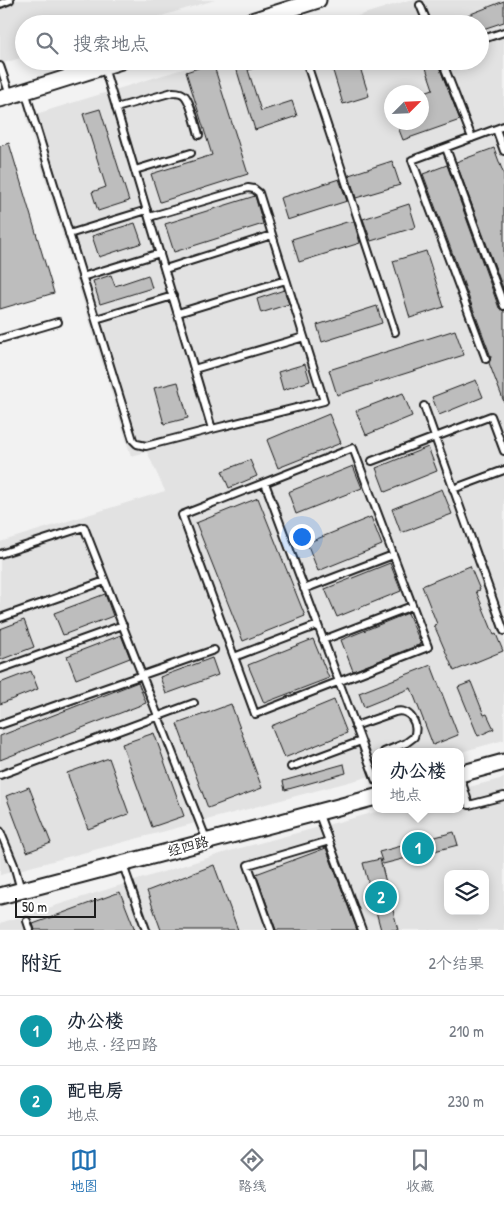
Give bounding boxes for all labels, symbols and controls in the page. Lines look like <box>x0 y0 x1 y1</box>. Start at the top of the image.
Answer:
search box <box>15 15 489 70</box>
icon: search <box>33 29 61 57</box>
text: 搜索地点 <box>73 30 149 56</box>
north arrow <box>384 85 429 130</box>
your location <box>289 524 315 550</box>
popup <box>372 748 464 813</box>
text: 办公楼 <box>389 757 447 783</box>
text: 地点 <box>389 783 422 805</box>
pin: 1 <box>402 829 434 867</box>
street label: 经四路 <box>165 831 211 860</box>
map controls <box>444 870 489 915</box>
button: layers <box>444 870 489 915</box>
pin: 2 <box>365 878 397 916</box>
scale bar <box>15 895 96 918</box>
text: 50 m <box>22 897 47 916</box>
text: 附近 <box>20 948 62 977</box>
text: 2个结果 <box>429 952 484 974</box>
text: 办公楼 <box>67 1007 124 1033</box>
text: 1 <box>33 1020 39 1042</box>
text: 210 m <box>449 1020 484 1042</box>
text: 地点 · 经四路 <box>67 1033 158 1055</box>
text: 配电房 <box>67 1077 124 1103</box>
text: 2 <box>32 1090 40 1112</box>
text: 230 m <box>448 1090 484 1112</box>
text: 地点 <box>67 1103 99 1125</box>
tab: 地图 <box>70 1146 98 1195</box>
tab: 路线 <box>238 1146 266 1195</box>
tab: 收藏 <box>406 1146 434 1195</box>

